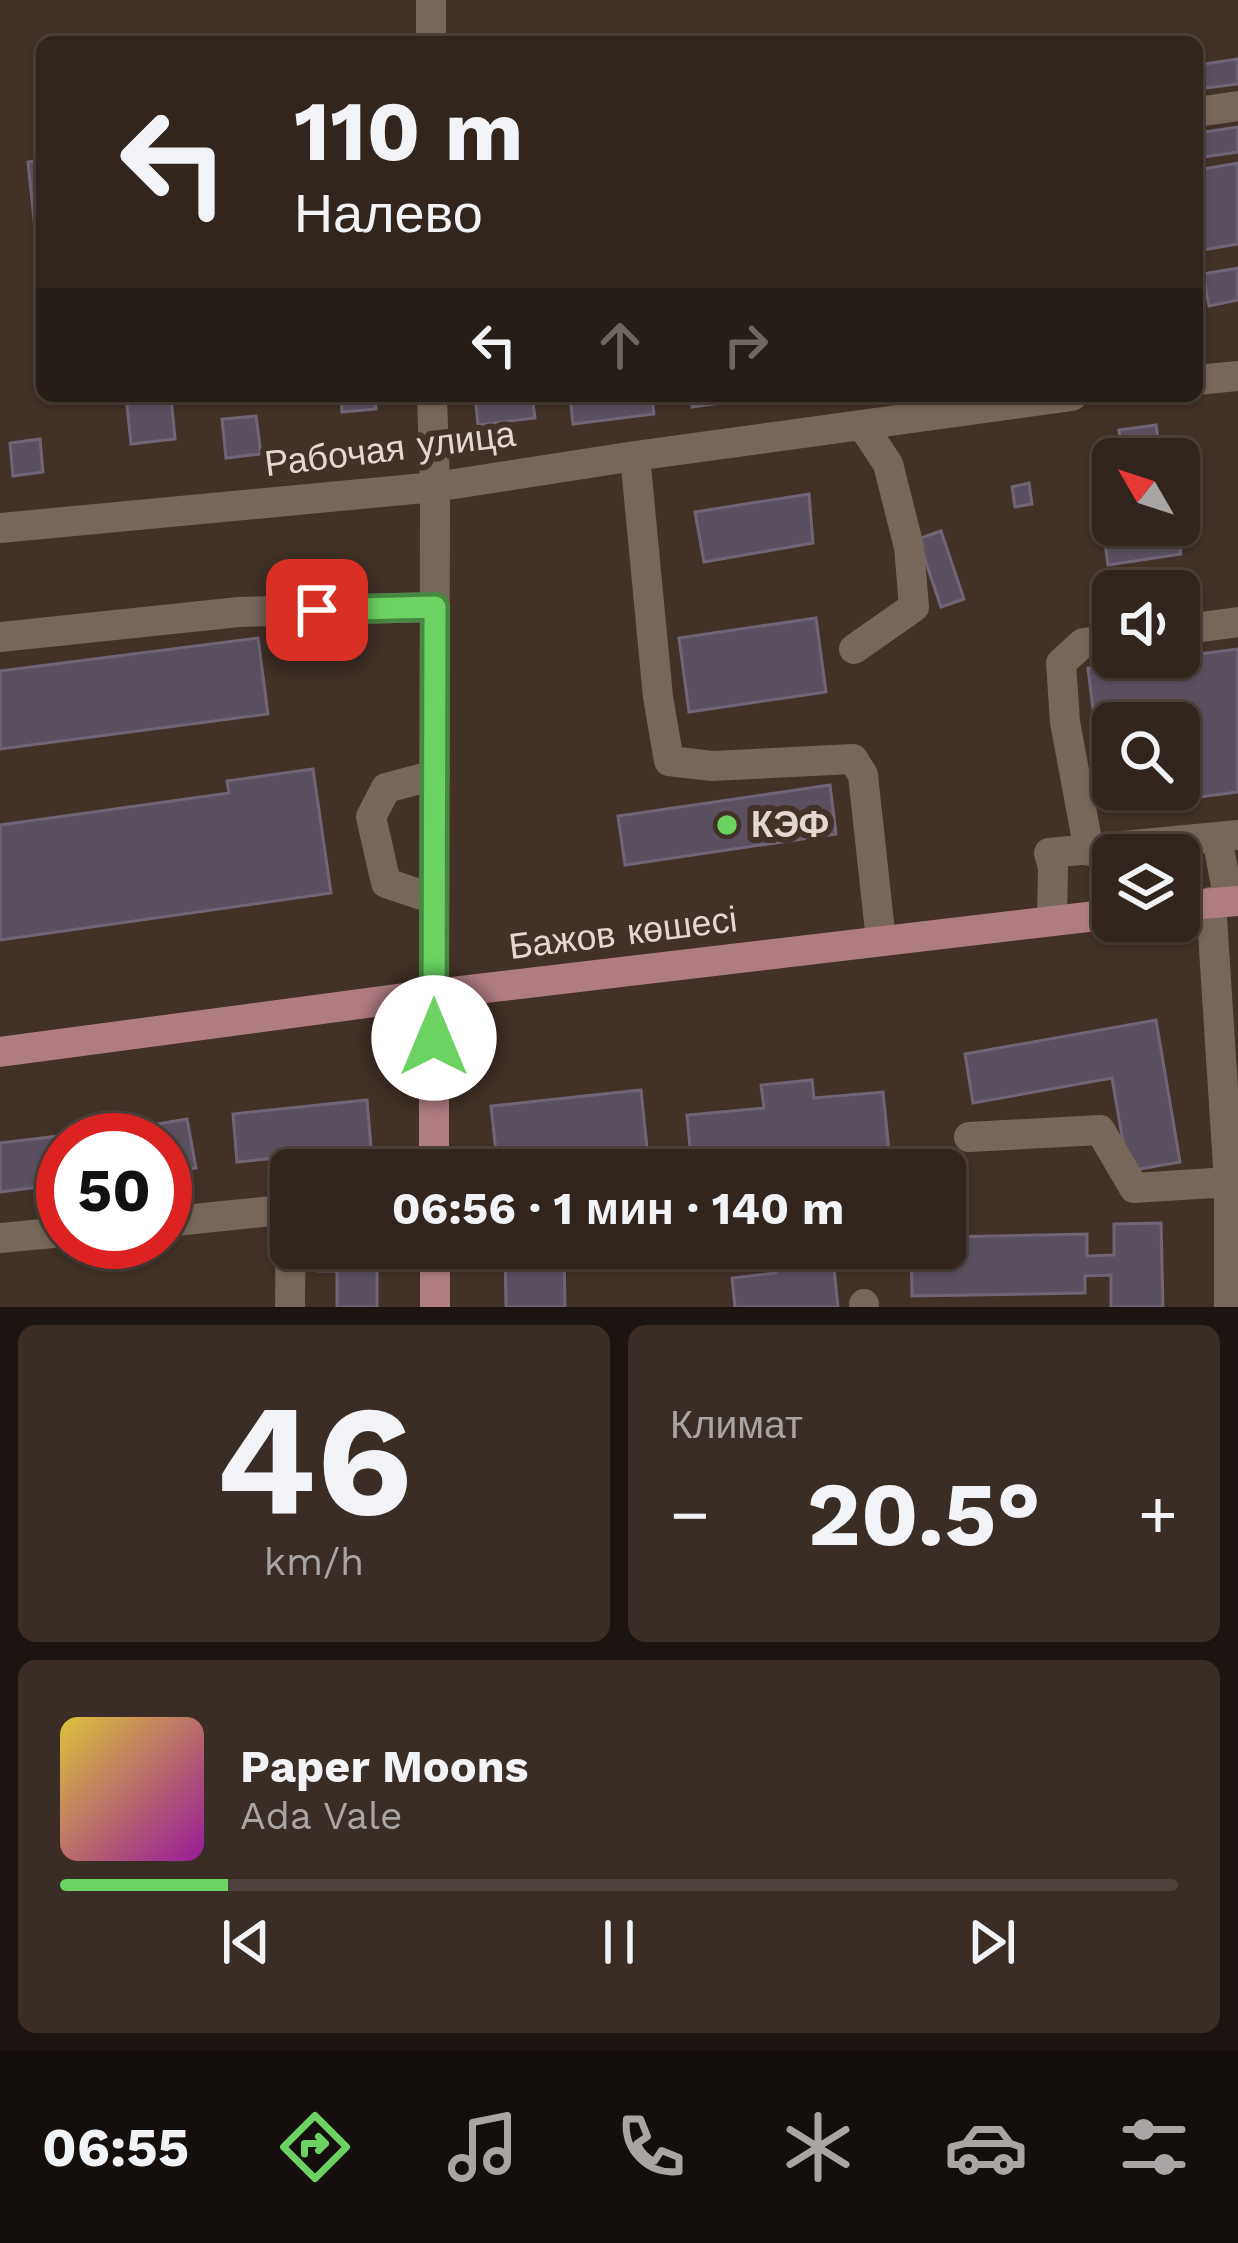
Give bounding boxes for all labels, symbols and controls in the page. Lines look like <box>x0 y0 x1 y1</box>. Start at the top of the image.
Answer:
text: 110 m <box>294 82 524 180</box>
icon: left <box>96 84 252 240</box>
text: Налево <box>294 182 483 245</box>
icon: left <box>461 312 527 378</box>
icon: ahead <box>587 312 653 378</box>
icon: right <box>713 312 779 378</box>
street label: Рабочая улица <box>262 413 519 485</box>
north arrow <box>1092 438 1200 546</box>
map controls <box>1092 438 1200 942</box>
pin <box>266 559 368 661</box>
button: sound <box>1092 570 1200 678</box>
icon: arrive <box>284 577 350 643</box>
button: search <box>1092 702 1200 810</box>
place label: КЭФ <box>751 804 829 846</box>
marker: КЭФ <box>714 812 740 838</box>
button: layers <box>1092 834 1200 942</box>
street label: Бажов көшесі <box>506 898 740 968</box>
position arrow <box>371 975 497 1101</box>
speed limit sign: 50 <box>36 1113 192 1269</box>
text: 06:56 · 1 мин · 140 m <box>392 1182 844 1235</box>
text: 46 <box>216 1369 412 1552</box>
text: Климат <box>670 1402 803 1447</box>
text: 20.5° <box>807 1461 1041 1567</box>
text: − <box>670 1476 710 1553</box>
text: + <box>1138 1476 1178 1553</box>
text: km/h <box>264 1539 364 1584</box>
text: Paper Moons <box>240 1740 529 1793</box>
text: Ada Vale <box>240 1793 402 1838</box>
icon: previous <box>213 1909 279 1975</box>
icon: pause <box>586 1909 652 1975</box>
icon: next <box>959 1909 1025 1975</box>
icon: directions <box>273 2105 357 2189</box>
icon: music <box>441 2105 525 2189</box>
icon: phone <box>609 2105 693 2189</box>
icon: climate <box>776 2105 860 2189</box>
icon: car <box>944 2105 1028 2189</box>
icon: filters <box>1112 2105 1196 2189</box>
text: 06:55 <box>42 2116 189 2179</box>

